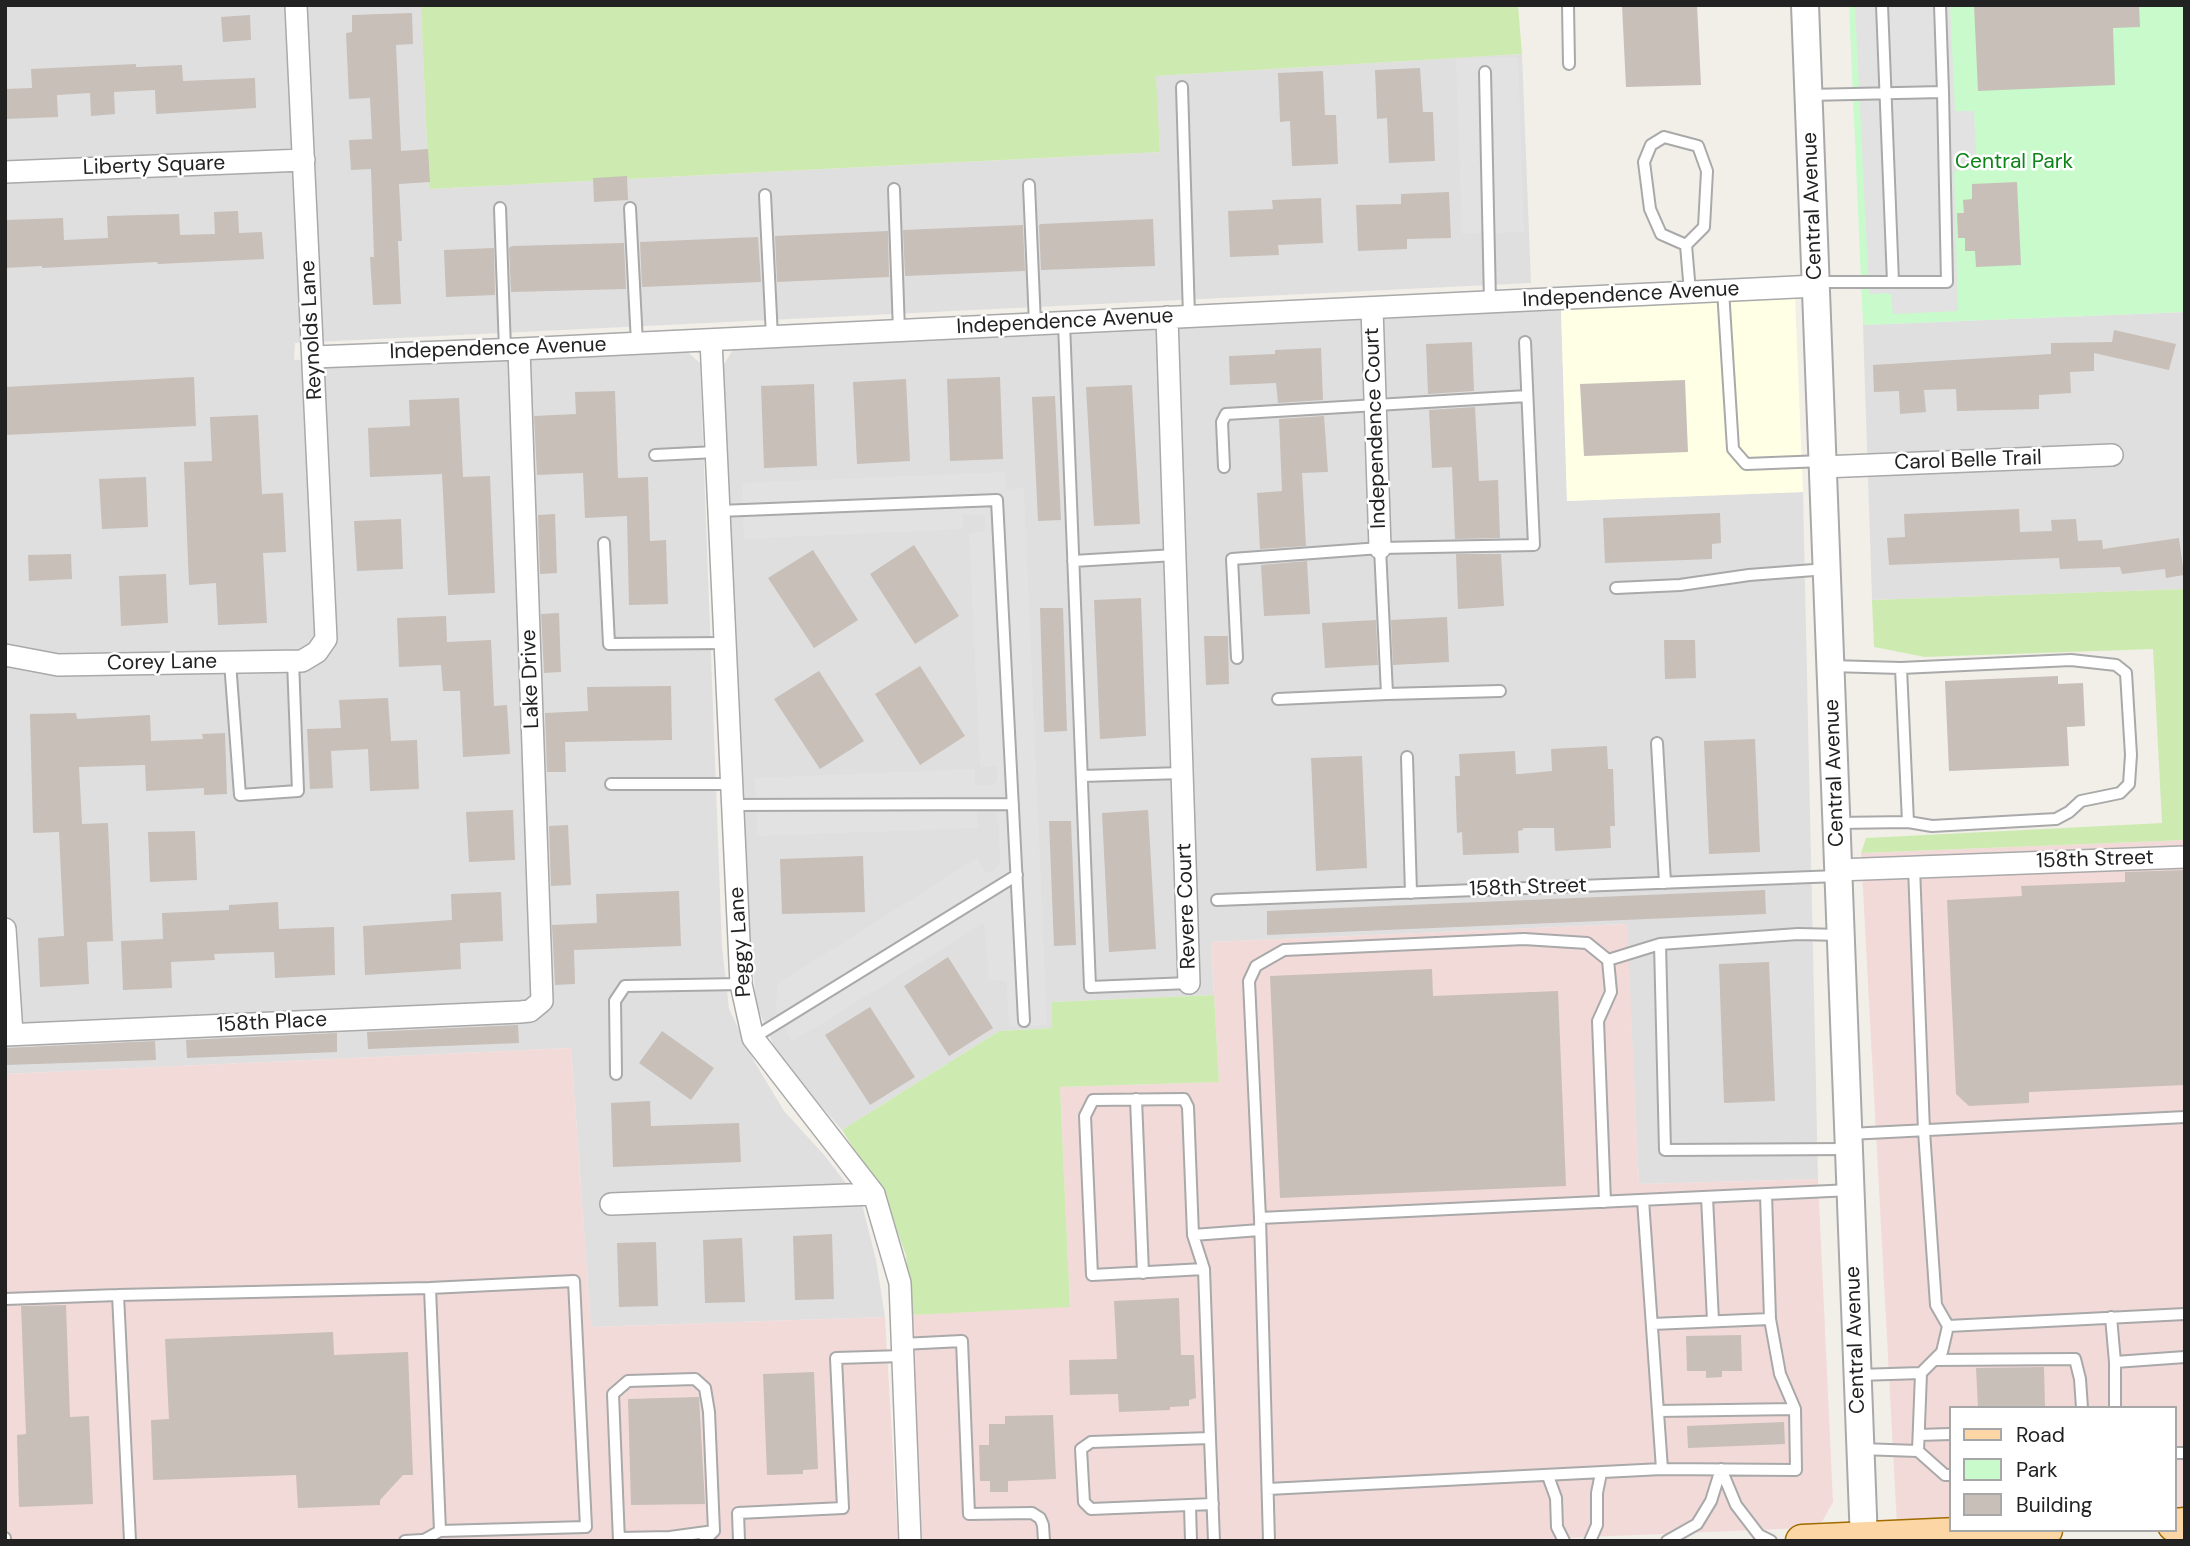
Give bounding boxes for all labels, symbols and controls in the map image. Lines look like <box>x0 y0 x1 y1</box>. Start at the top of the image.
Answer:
street label: Central Avenue <box>1798 132 1828 280</box>
park label: Central Park <box>1955 149 2073 175</box>
street label: Liberty Square <box>82 151 226 181</box>
street label: Reynolds Lane <box>296 259 328 401</box>
street label: Independence Avenue <box>1522 277 1740 313</box>
street label: Independence Avenue <box>956 304 1174 340</box>
street label: Independence Court <box>1360 327 1392 529</box>
street label: Independence Avenue <box>389 333 607 365</box>
street label: Carol Belle Trail <box>1894 446 2042 476</box>
street label: Lake Drive <box>517 629 545 729</box>
street label: Corey Lane <box>107 649 217 677</box>
street label: Central Avenue <box>1820 699 1850 847</box>
street label: Revere Court <box>1172 842 1202 970</box>
street label: 158th Street <box>2036 845 2154 875</box>
street label: 158th Street <box>1469 873 1587 903</box>
street label: Peggy Lane <box>725 886 757 998</box>
street label: 158th Place <box>216 1008 328 1038</box>
street label: Central Avenue <box>1841 1266 1871 1414</box>
legend <box>1948 1406 2176 1532</box>
text: Road <box>2016 1421 2065 1449</box>
text: Park <box>2016 1456 2057 1484</box>
text: Building <box>2016 1491 2092 1519</box>

